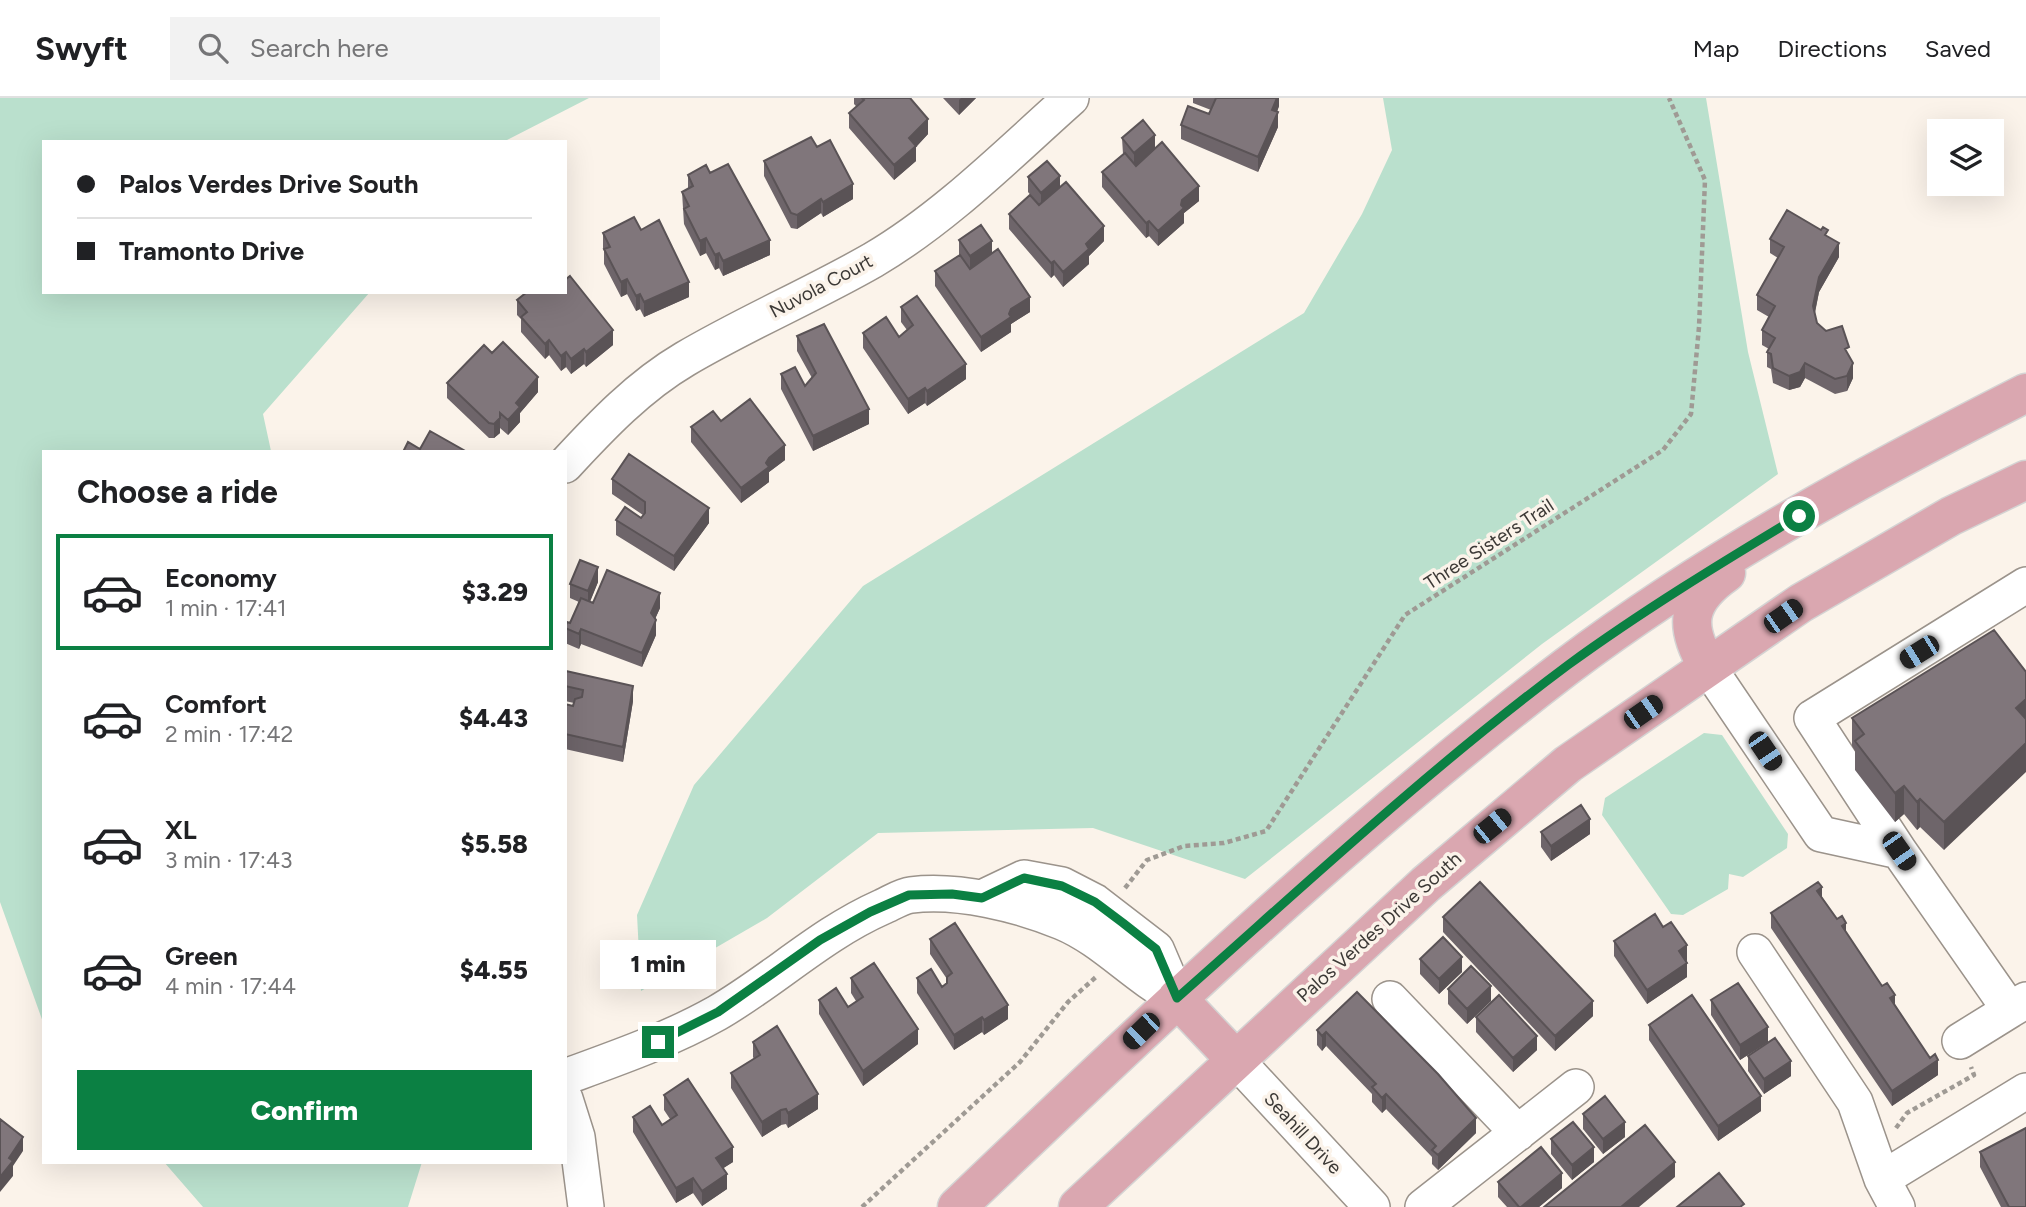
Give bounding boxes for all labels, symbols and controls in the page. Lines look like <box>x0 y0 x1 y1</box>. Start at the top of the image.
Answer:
search box <box>170 17 660 80</box>
text: Swyft <box>35 29 128 68</box>
icon: search <box>194 29 232 67</box>
text: Search here <box>250 32 389 64</box>
text: Map <box>1693 34 1739 63</box>
text: Directions <box>1777 34 1887 63</box>
text: Saved <box>1925 34 1991 63</box>
map controls <box>1927 119 2004 196</box>
button: layers <box>1927 119 2004 196</box>
text: Palos Verdes Drive South <box>119 168 419 200</box>
text: Tramonto Drive <box>119 235 304 267</box>
street label: Nuvola Court <box>766 249 876 323</box>
text: Choose a ride <box>77 473 278 511</box>
street label: Three Sisters Trail <box>1420 494 1558 594</box>
route start <box>1783 500 1815 532</box>
icon: car <box>81 561 144 624</box>
text: Economy <box>165 562 277 594</box>
text: $3.29 <box>462 576 528 608</box>
text: 1 min · 17:41 <box>165 594 287 622</box>
car <box>1760 595 1807 637</box>
car <box>1896 632 1943 672</box>
icon: car <box>81 687 144 750</box>
text: Comfort <box>165 688 267 720</box>
car <box>1620 691 1667 733</box>
text: $4.43 <box>459 702 528 734</box>
text: 2 min · 17:42 <box>165 720 293 748</box>
car <box>1745 728 1786 774</box>
car <box>1470 805 1515 847</box>
icon: car <box>81 813 144 876</box>
text: XL <box>165 814 197 846</box>
text: $5.58 <box>461 828 528 860</box>
car <box>1879 828 1920 874</box>
text: 3 min · 17:43 <box>165 846 293 874</box>
street label: Palos Verdes Drive South <box>1292 847 1466 1007</box>
icon: car <box>81 939 144 1002</box>
text: Green <box>165 940 238 972</box>
callout: 1 min <box>600 940 716 990</box>
text: 1 min <box>631 950 685 978</box>
text: $4.55 <box>460 954 528 986</box>
text: 4 min · 17:44 <box>165 972 296 1000</box>
car <box>1119 1009 1164 1053</box>
route end <box>642 1026 674 1058</box>
button: Confirm <box>77 1070 532 1150</box>
street label: Seahill Drive <box>1259 1087 1347 1179</box>

